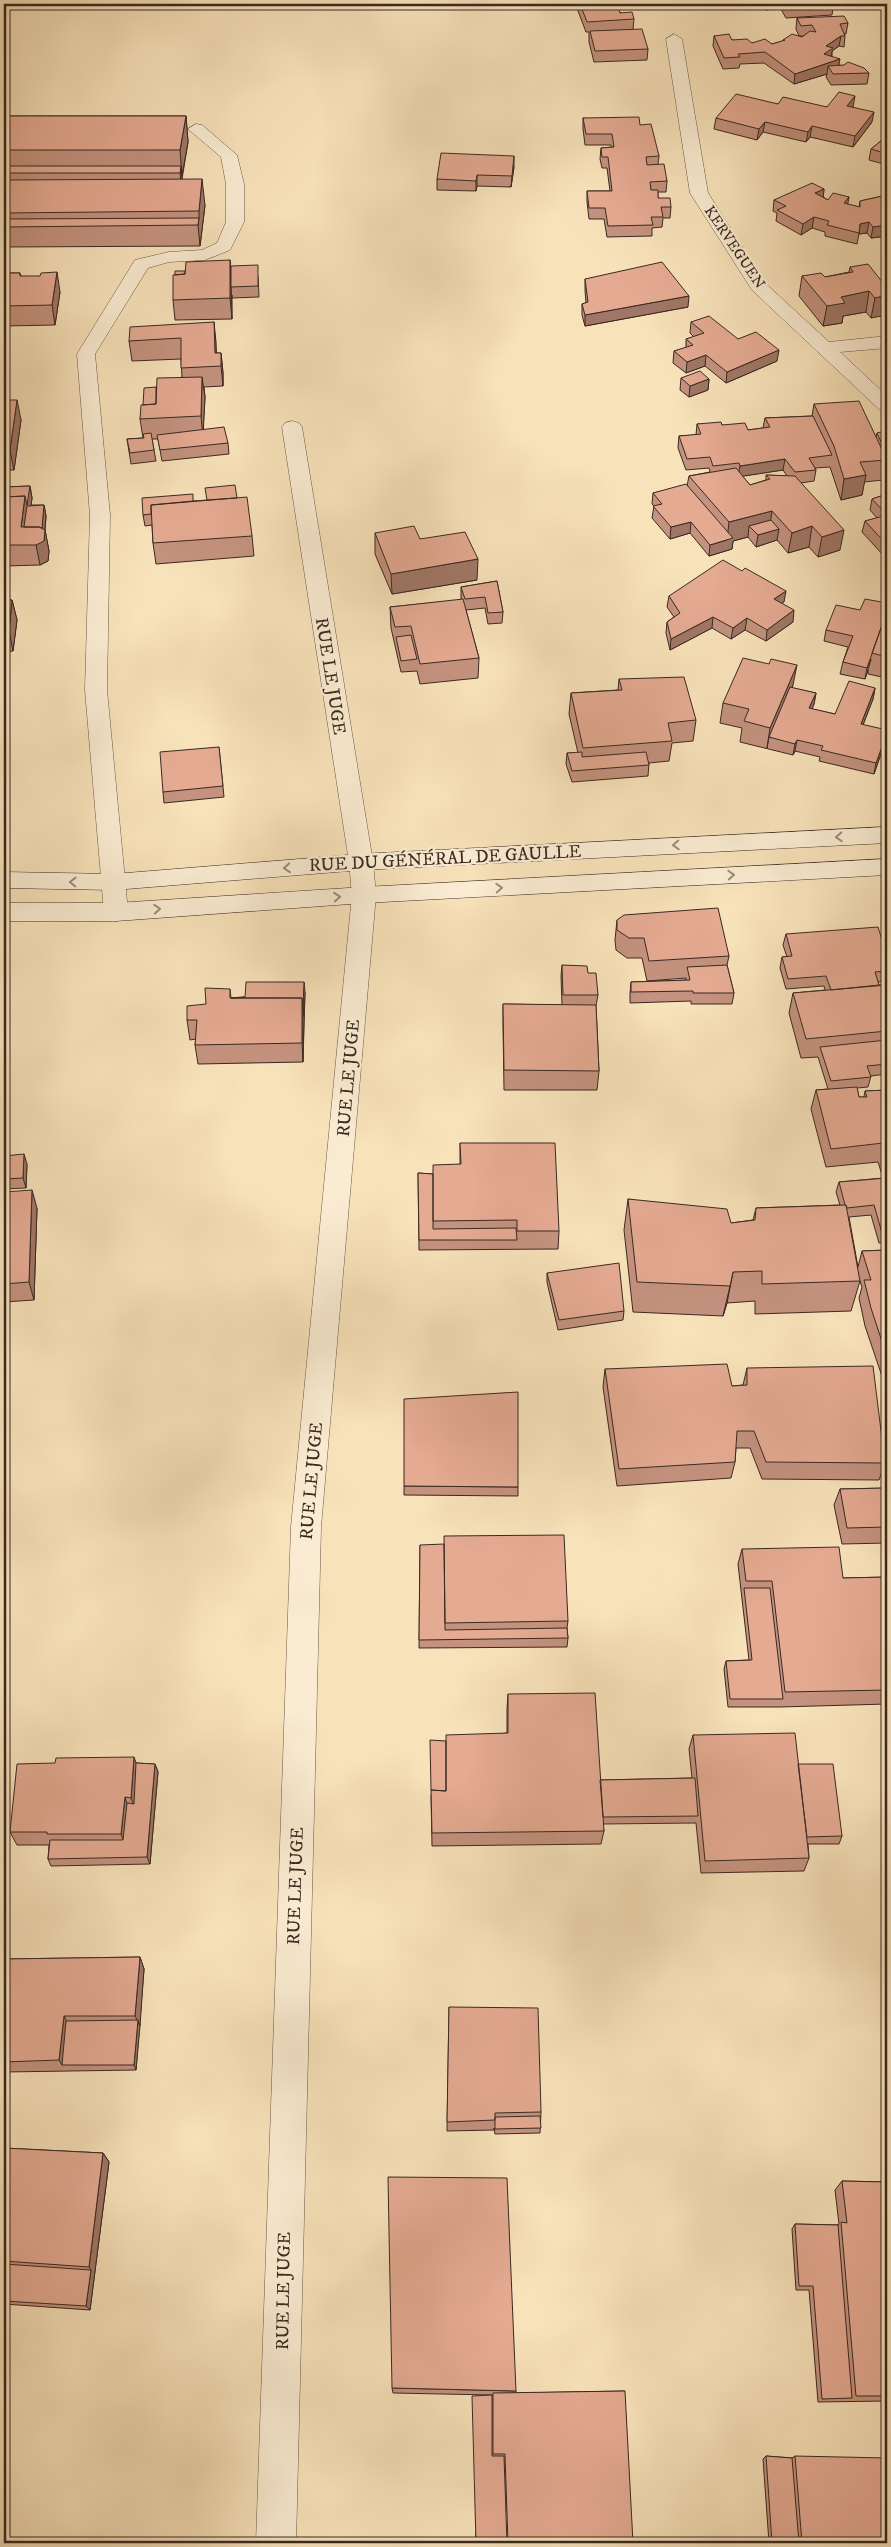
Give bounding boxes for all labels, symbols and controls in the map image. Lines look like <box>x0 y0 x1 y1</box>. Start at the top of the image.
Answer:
street label: KERVEGUEN <box>700 202 769 292</box>
street label: RUE LE JUGE <box>310 616 350 736</box>
one-way arrow <box>834 832 842 843</box>
one-way arrow <box>672 840 680 851</box>
street label: RUE DU GÉNÉRAL DE GAULLE <box>308 841 582 877</box>
one-way arrow <box>283 862 291 873</box>
one-way arrow <box>728 870 736 881</box>
one-way arrow <box>68 877 76 887</box>
one-way arrow <box>495 882 503 893</box>
one-way arrow <box>333 891 341 902</box>
one-way arrow <box>154 904 162 915</box>
street label: RUE LE JUGE <box>333 1018 365 1138</box>
street label: RUE LE JUGE <box>296 1421 328 1541</box>
street label: RUE LE JUGE <box>283 1826 309 1945</box>
street label: RUE LE JUGE <box>272 2232 296 2350</box>

